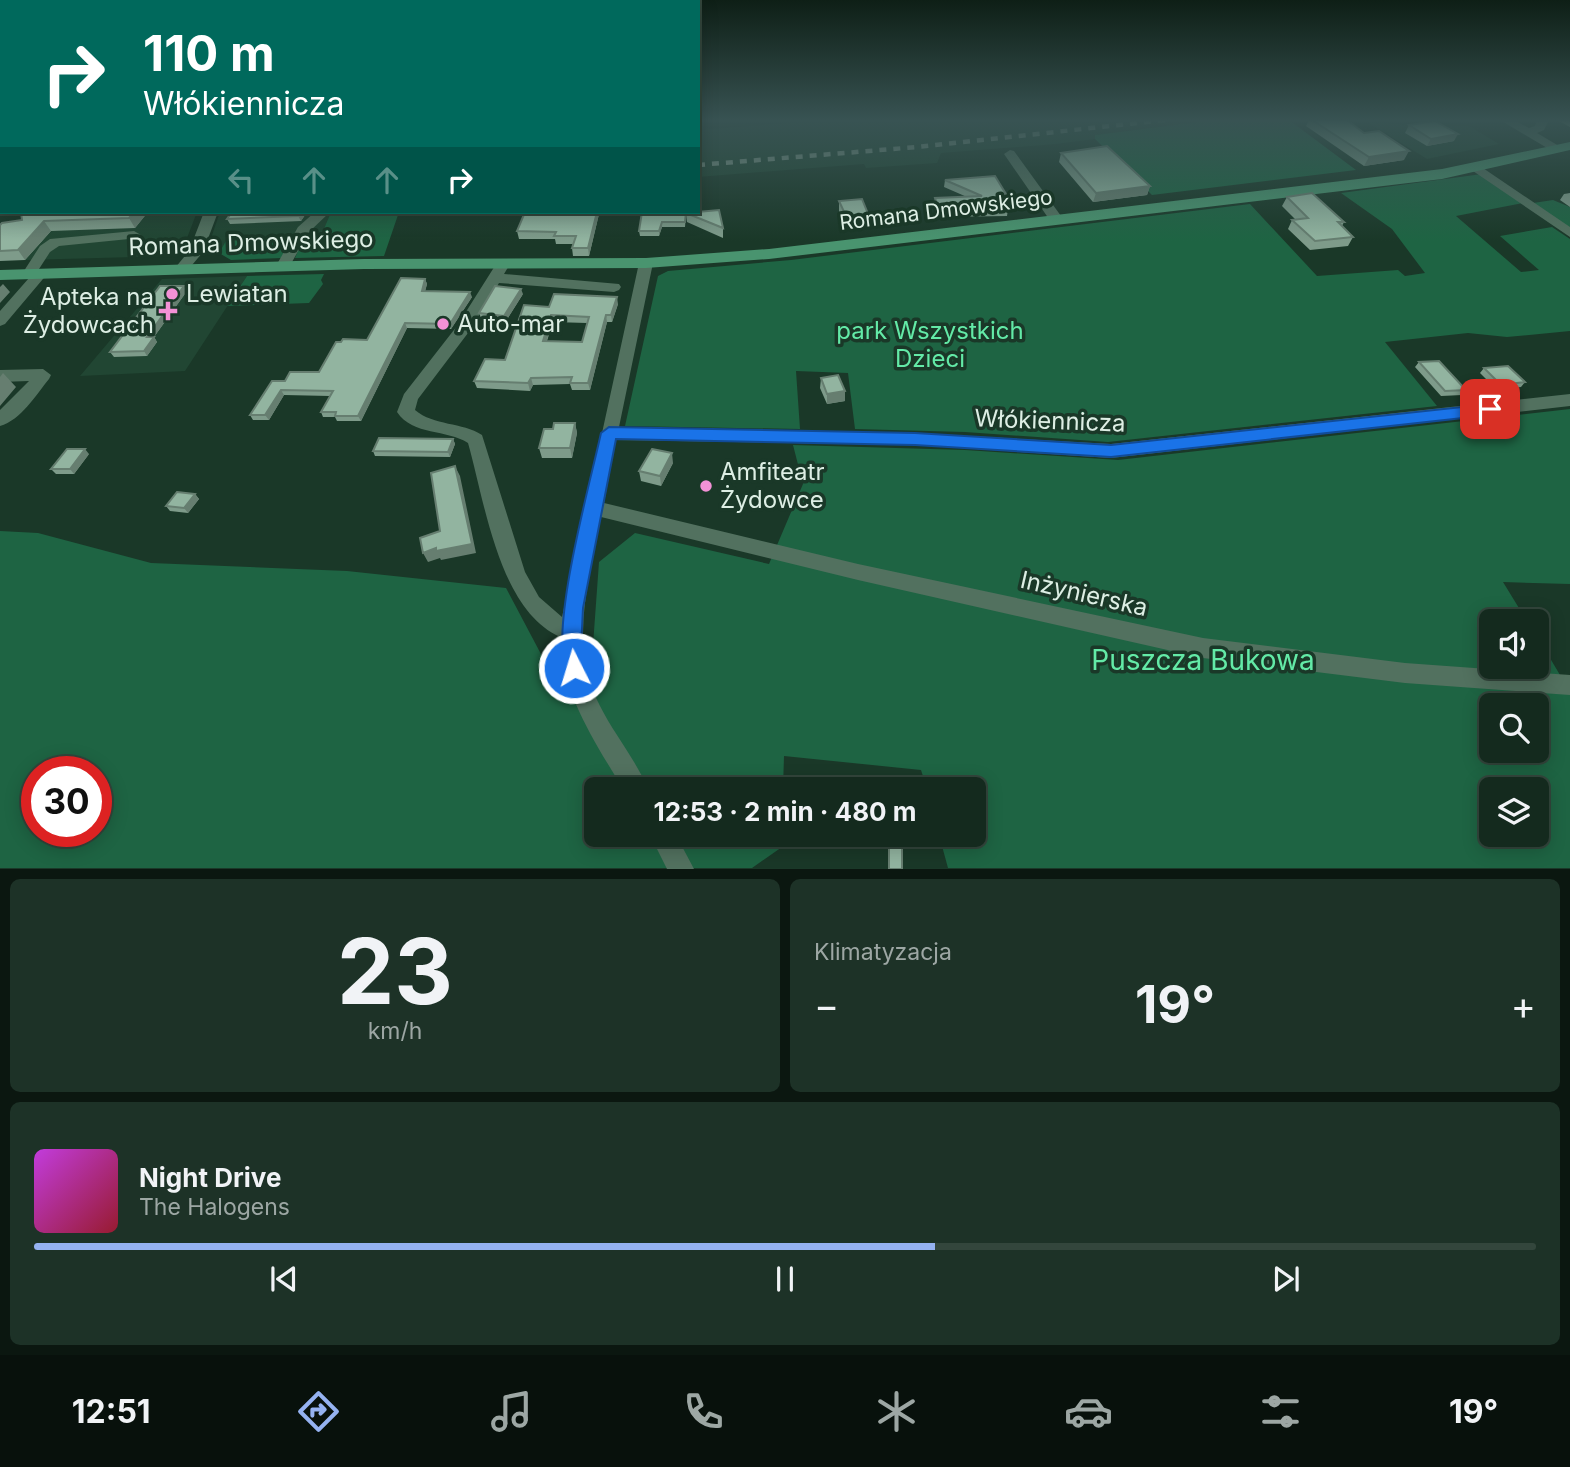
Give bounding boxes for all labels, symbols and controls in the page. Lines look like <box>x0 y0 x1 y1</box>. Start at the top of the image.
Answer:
text: 110 m <box>143 24 275 83</box>
icon: right <box>28 28 119 119</box>
text: Włókiennicza <box>143 84 344 123</box>
icon: left <box>222 161 260 199</box>
icon: ahead <box>295 161 333 199</box>
icon: ahead <box>368 161 406 199</box>
icon: right <box>441 161 479 199</box>
street label: Romana Dmowskiego <box>838 184 1054 235</box>
street label: Romana Dmowskiego <box>128 224 374 261</box>
place label: Lewiatan <box>186 279 288 308</box>
place label: Apteka na Żydowcach <box>23 282 154 339</box>
marker: Lewiatan <box>164 286 180 302</box>
marker: Apteka na Żydowcach <box>160 303 176 319</box>
place label: Auto-mar <box>457 309 564 338</box>
marker: Auto-mar <box>435 316 451 332</box>
park label: park Wszystkich Dzieci <box>836 316 1024 373</box>
pin <box>1460 379 1520 439</box>
icon: arrive <box>1471 390 1509 428</box>
street label: Włókiennicza <box>974 403 1126 438</box>
place label: Amfiteatr Żydowce <box>720 457 824 514</box>
marker: Amfiteatr Żydowce <box>698 478 714 494</box>
street label: Inżynierska <box>1018 565 1151 622</box>
map controls <box>1479 609 1549 847</box>
button: sound <box>1479 609 1549 679</box>
position arrow <box>537 631 611 705</box>
park label: Puszcza Bukowa <box>1091 643 1315 677</box>
button: search <box>1479 693 1549 763</box>
speed limit sign: 30 <box>21 756 112 847</box>
button: layers <box>1479 777 1549 847</box>
text: 12:53 · 2 min · 480 m <box>653 796 917 827</box>
text: 23 <box>337 916 453 1026</box>
text: Klimatyzacja <box>814 938 952 966</box>
text: 19° <box>1135 973 1215 1036</box>
text: − <box>814 982 839 1028</box>
text: + <box>1511 982 1536 1028</box>
text: km/h <box>368 1017 422 1045</box>
text: Night Drive <box>139 1162 281 1193</box>
text: The Halogens <box>139 1193 290 1221</box>
icon: previous <box>265 1260 303 1298</box>
icon: pause <box>766 1260 804 1298</box>
icon: next <box>1267 1260 1305 1298</box>
icon: directions <box>294 1387 343 1436</box>
icon: music <box>487 1387 536 1436</box>
icon: phone <box>679 1387 728 1436</box>
icon: climate <box>872 1387 921 1436</box>
icon: car <box>1064 1387 1113 1436</box>
icon: filters <box>1256 1387 1305 1436</box>
text: 12:51 <box>72 1392 151 1431</box>
text: 19° <box>1449 1392 1498 1431</box>

